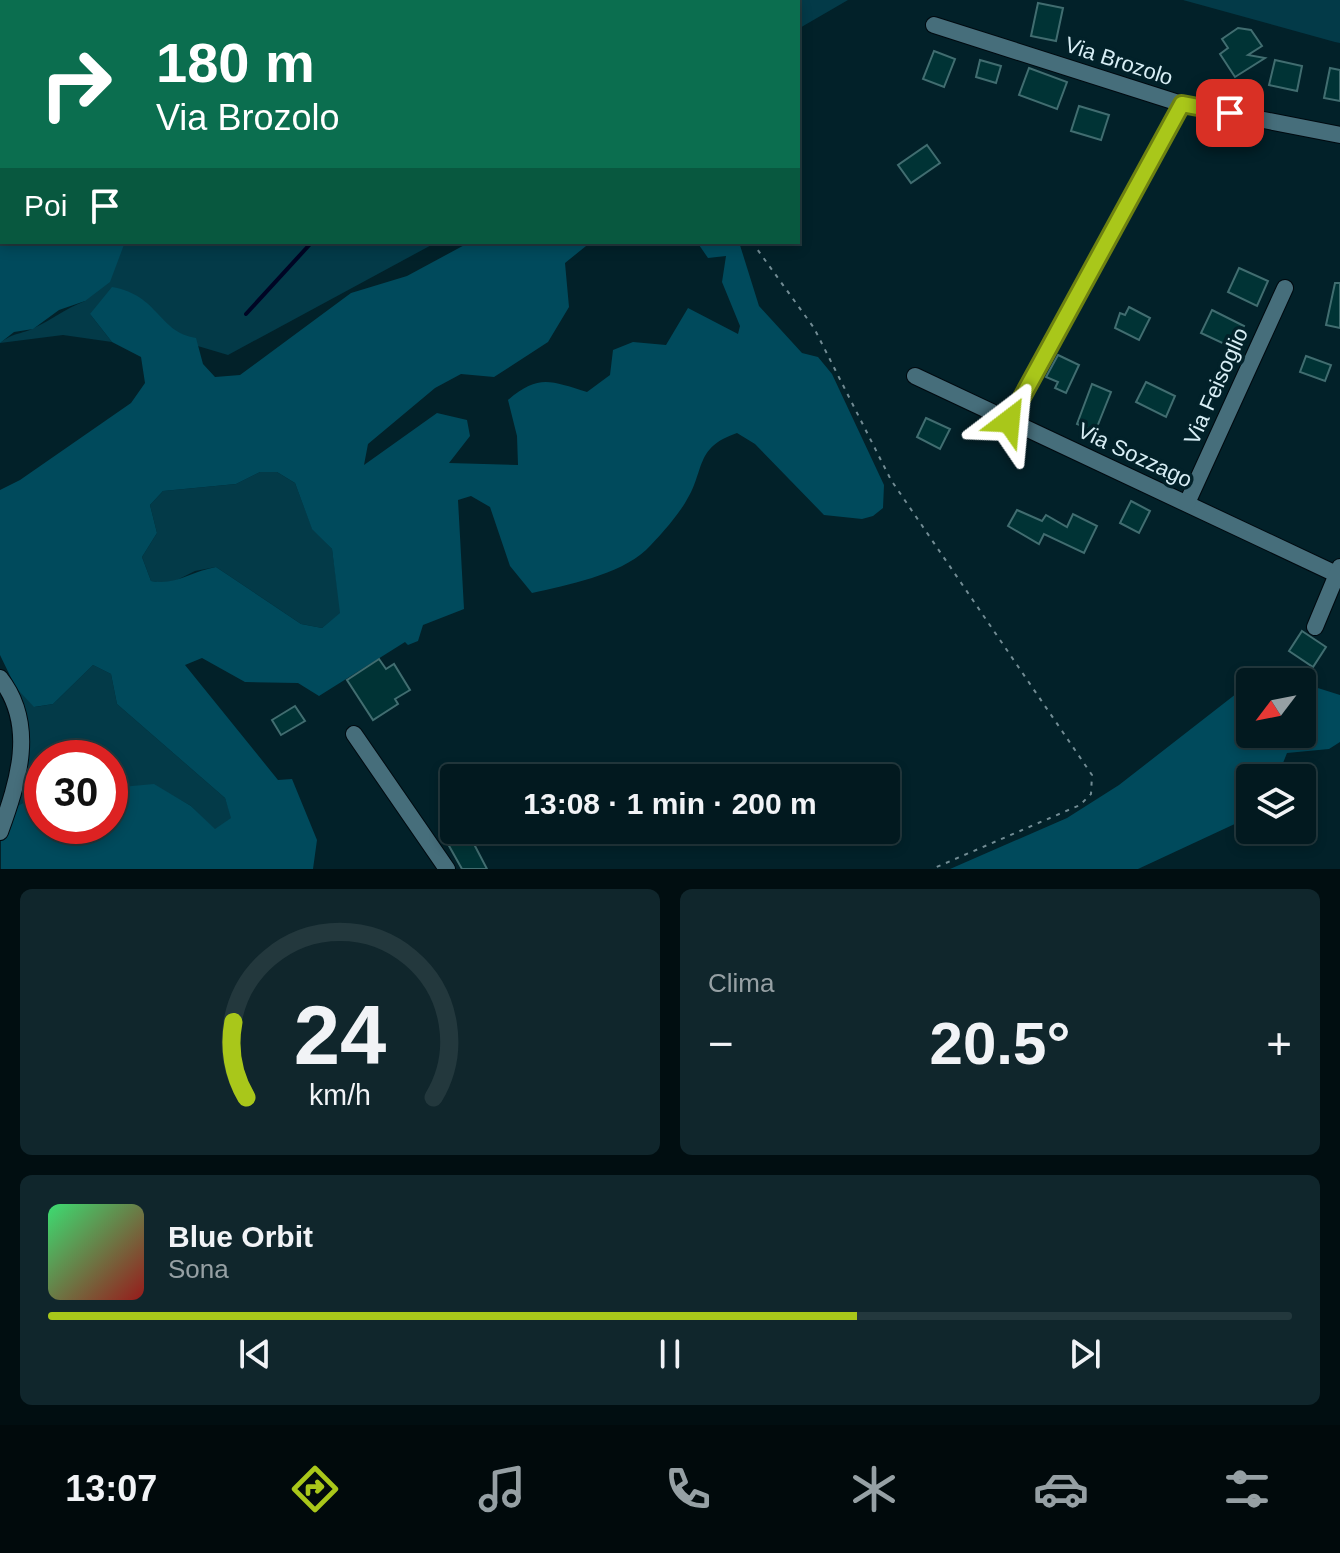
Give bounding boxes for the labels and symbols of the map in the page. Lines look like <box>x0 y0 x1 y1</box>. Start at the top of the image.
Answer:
street label: Via Brozolo <box>1062 32 1176 90</box>
pin <box>1196 79 1264 147</box>
street label: Via Feisoglio <box>1179 324 1253 448</box>
position arrow <box>967 379 1051 463</box>
street label: Via Sozzago <box>1074 418 1196 492</box>
north arrow <box>1236 668 1316 748</box>
speed limit sign: 30 <box>24 740 128 844</box>

